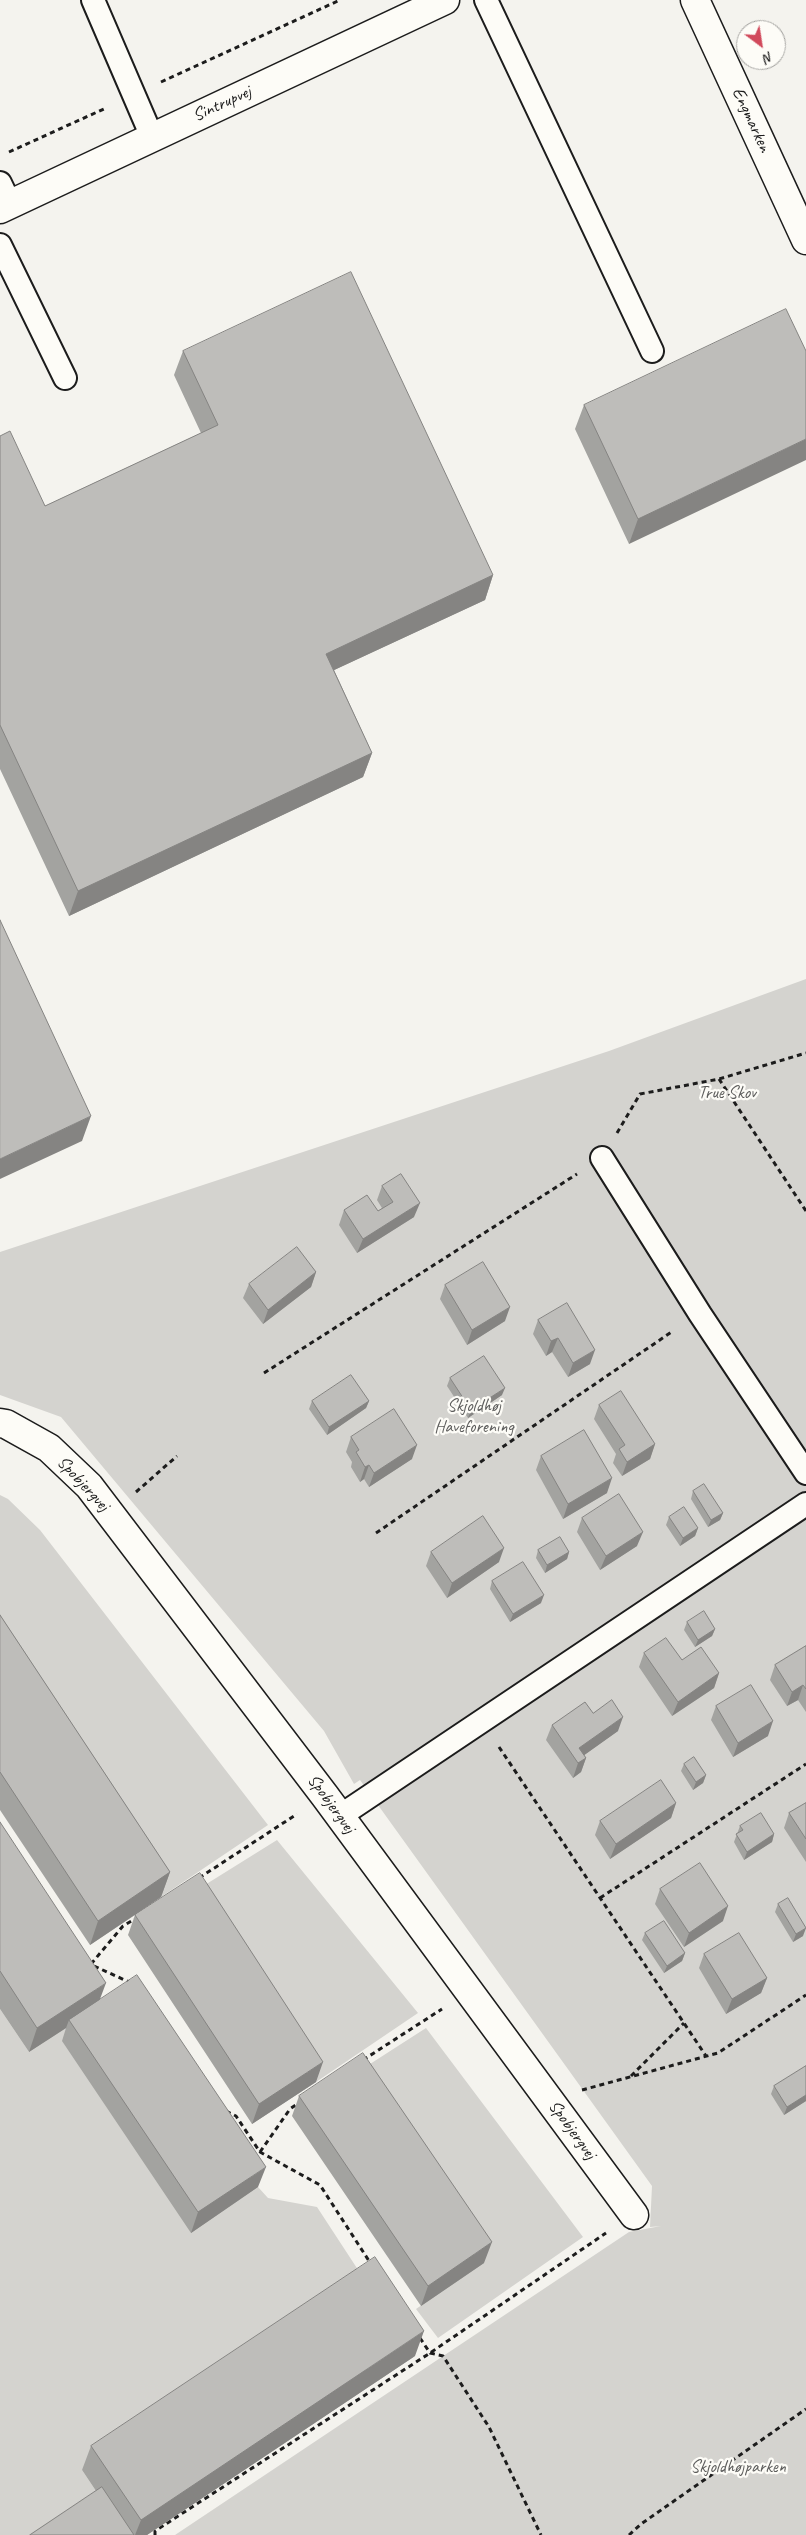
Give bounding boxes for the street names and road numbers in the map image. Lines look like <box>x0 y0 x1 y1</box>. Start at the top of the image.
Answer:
street label: Sintrupvej <box>189 81 255 127</box>
street label: Engmarken <box>727 84 775 156</box>
street label: Spobjergvej <box>52 1452 114 1516</box>
street label: Spobjergvej <box>302 1770 360 1838</box>
street label: Spobjergvej <box>543 2096 601 2164</box>

